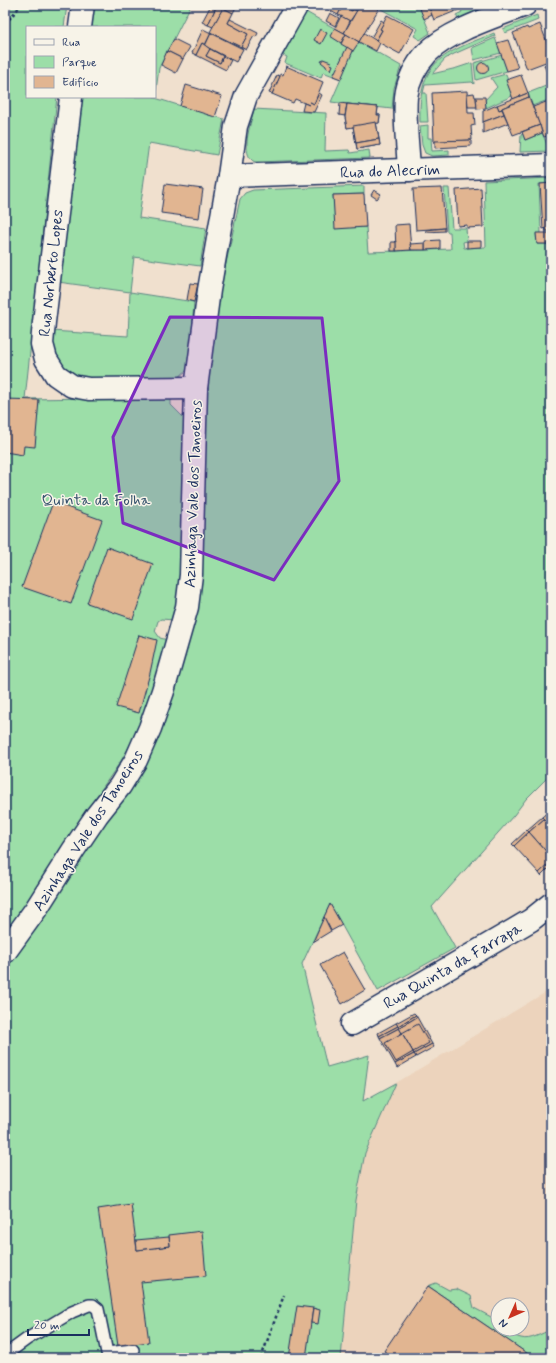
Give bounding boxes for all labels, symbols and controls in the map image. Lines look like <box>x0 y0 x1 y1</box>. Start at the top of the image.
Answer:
legend <box>26 26 156 98</box>
text: Rua <box>62 35 80 51</box>
text: Parque <box>62 55 97 71</box>
text: Edifício <box>62 75 98 91</box>
street label: Rua do Alecrim <box>340 159 440 184</box>
street label: Rua Norberto Lopes <box>34 209 69 338</box>
street label: Azinhaga Vale dos Tanoeiros <box>180 400 207 588</box>
park label: Quinta da Folha <box>42 490 151 511</box>
street label: Azinhaga Vale dos Tanoeiros <box>28 746 148 915</box>
street label: Rua Quinta da Farrapa <box>380 918 526 1015</box>
north arrow <box>490 1297 530 1337</box>
scale bar <box>28 1311 89 1337</box>
text: N <box>496 1316 511 1331</box>
text: 20 m <box>34 1318 60 1334</box>

